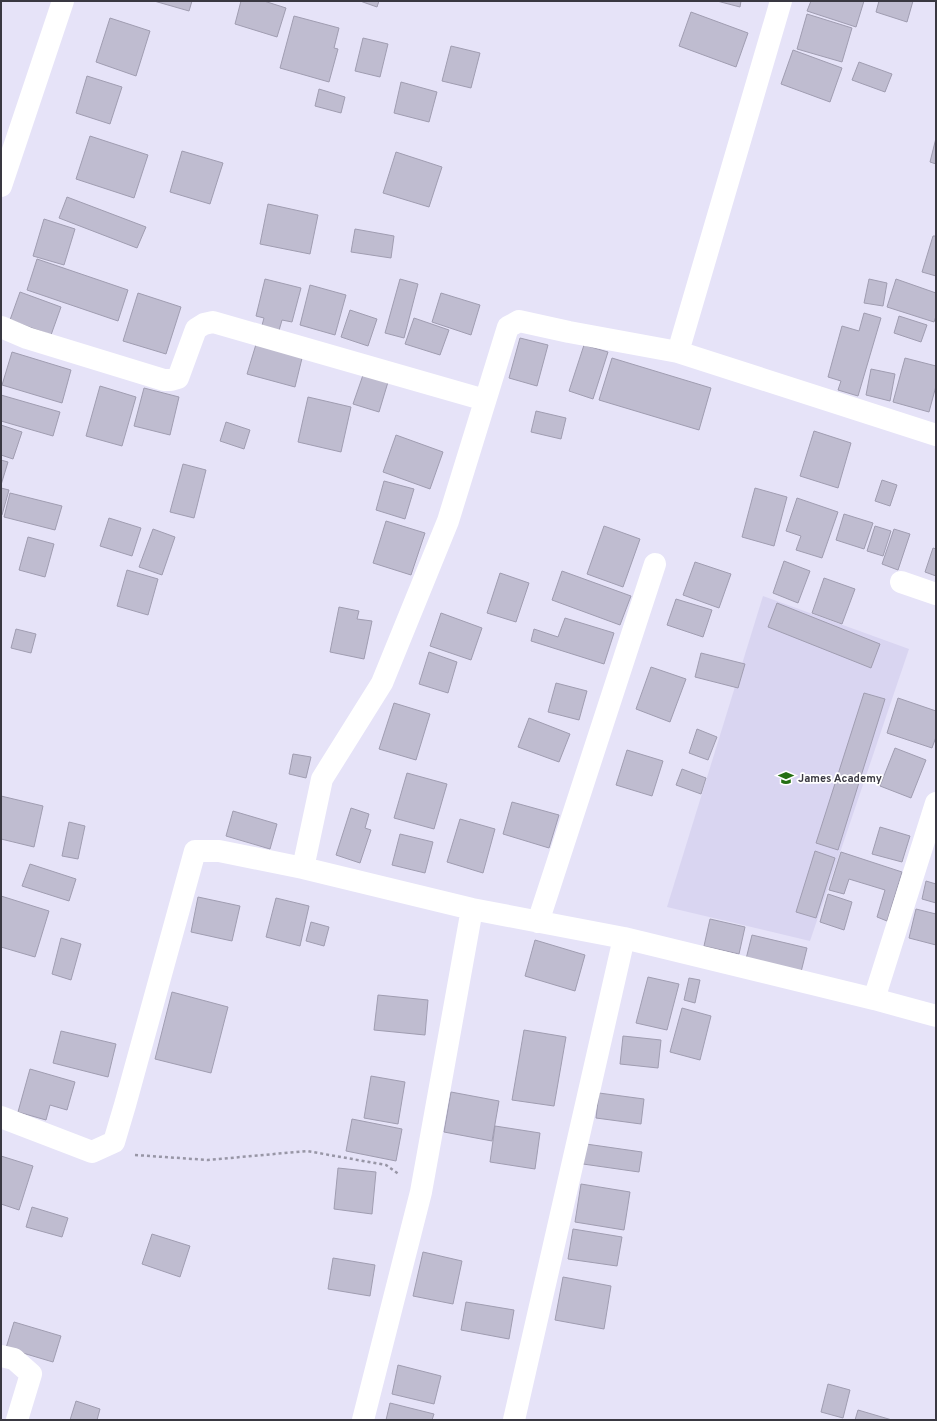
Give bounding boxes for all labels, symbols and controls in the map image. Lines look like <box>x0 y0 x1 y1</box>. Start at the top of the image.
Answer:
school or university icon: James Academy <box>777 769 795 787</box>
place label: James Academy <box>798 772 882 786</box>

